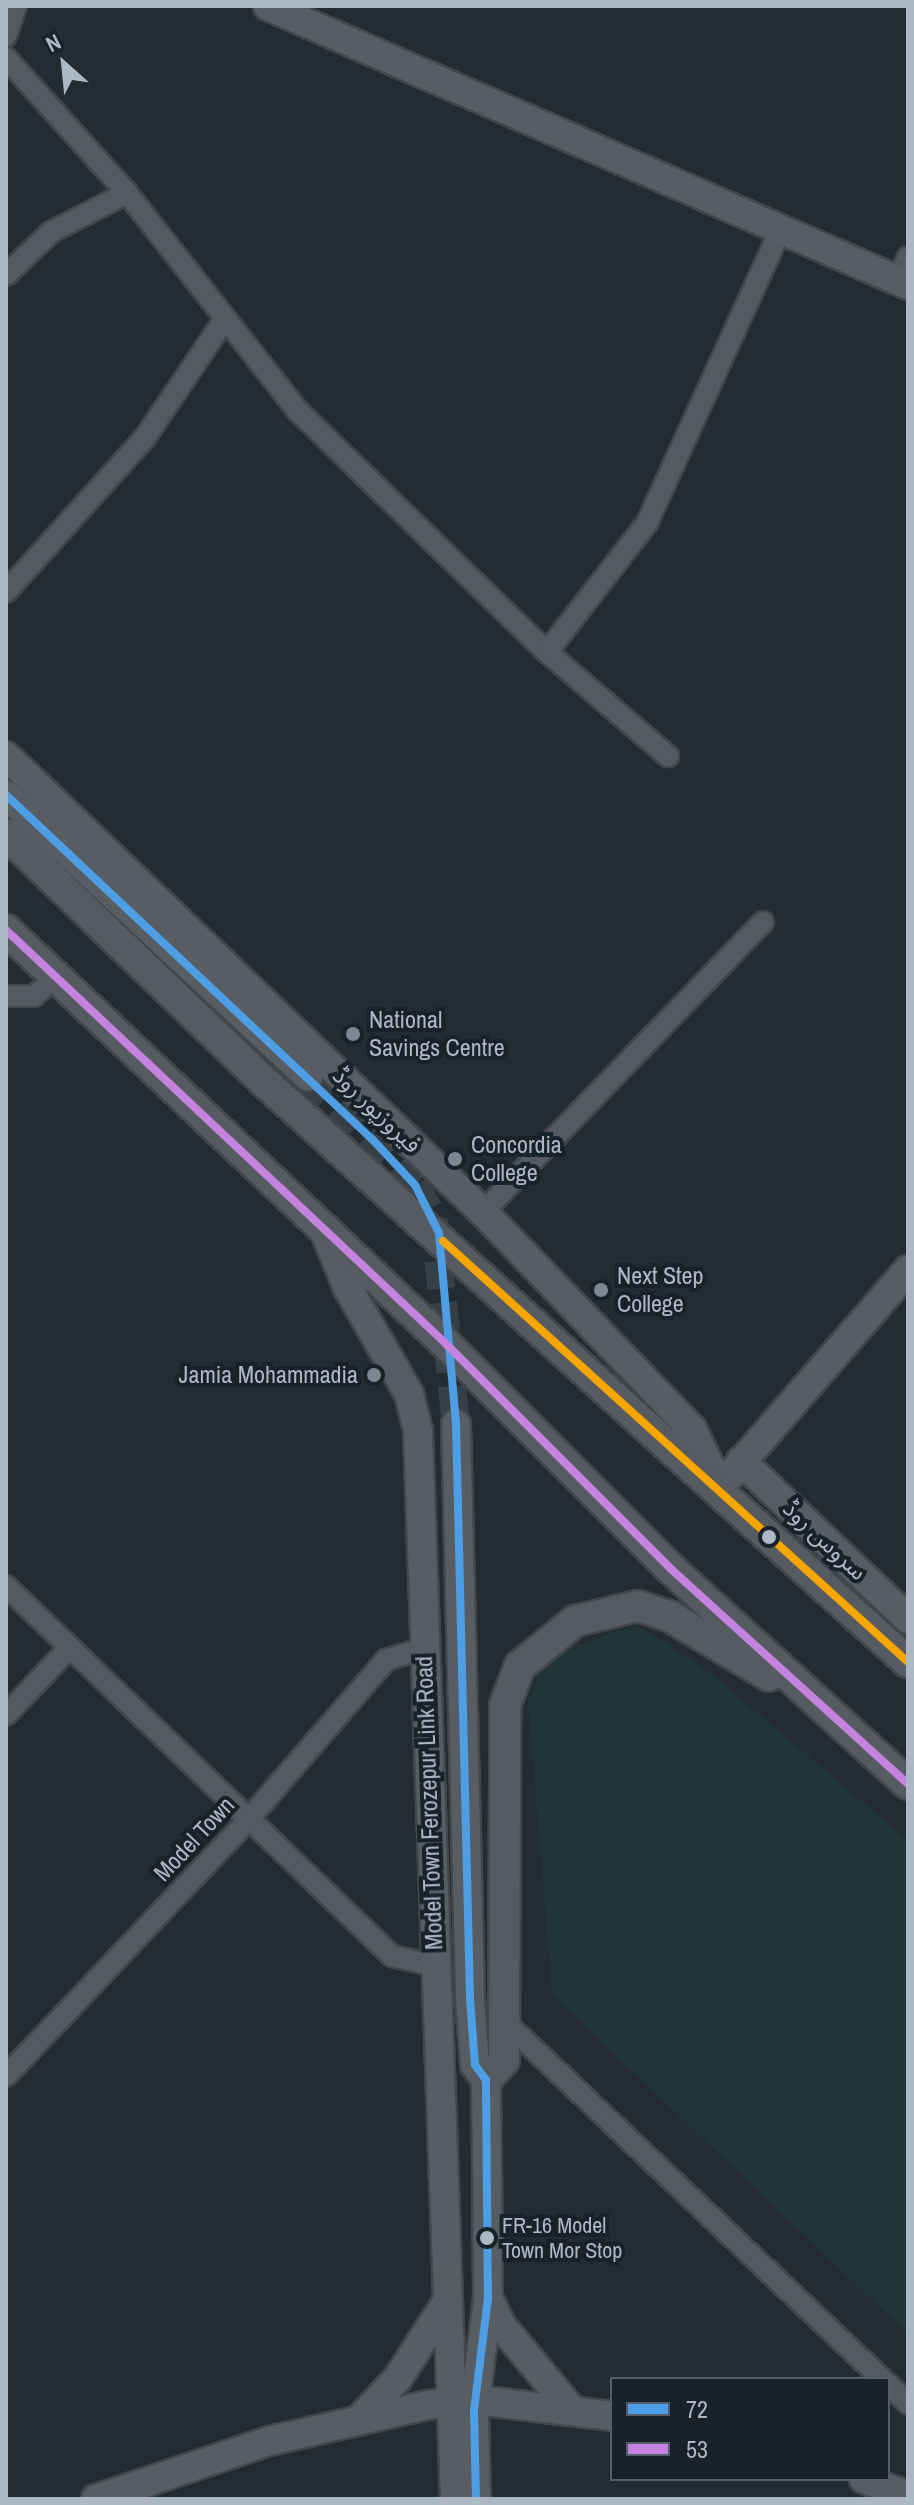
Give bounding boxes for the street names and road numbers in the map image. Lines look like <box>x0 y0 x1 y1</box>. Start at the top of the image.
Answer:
street label: فیروزپور روڈ <box>327 1061 427 1159</box>
street label: سروس روڈ <box>777 1494 873 1586</box>
street label: Model Town Ferozepur Link Road <box>409 1655 449 1951</box>
street label: Model Town <box>148 1791 240 1887</box>

